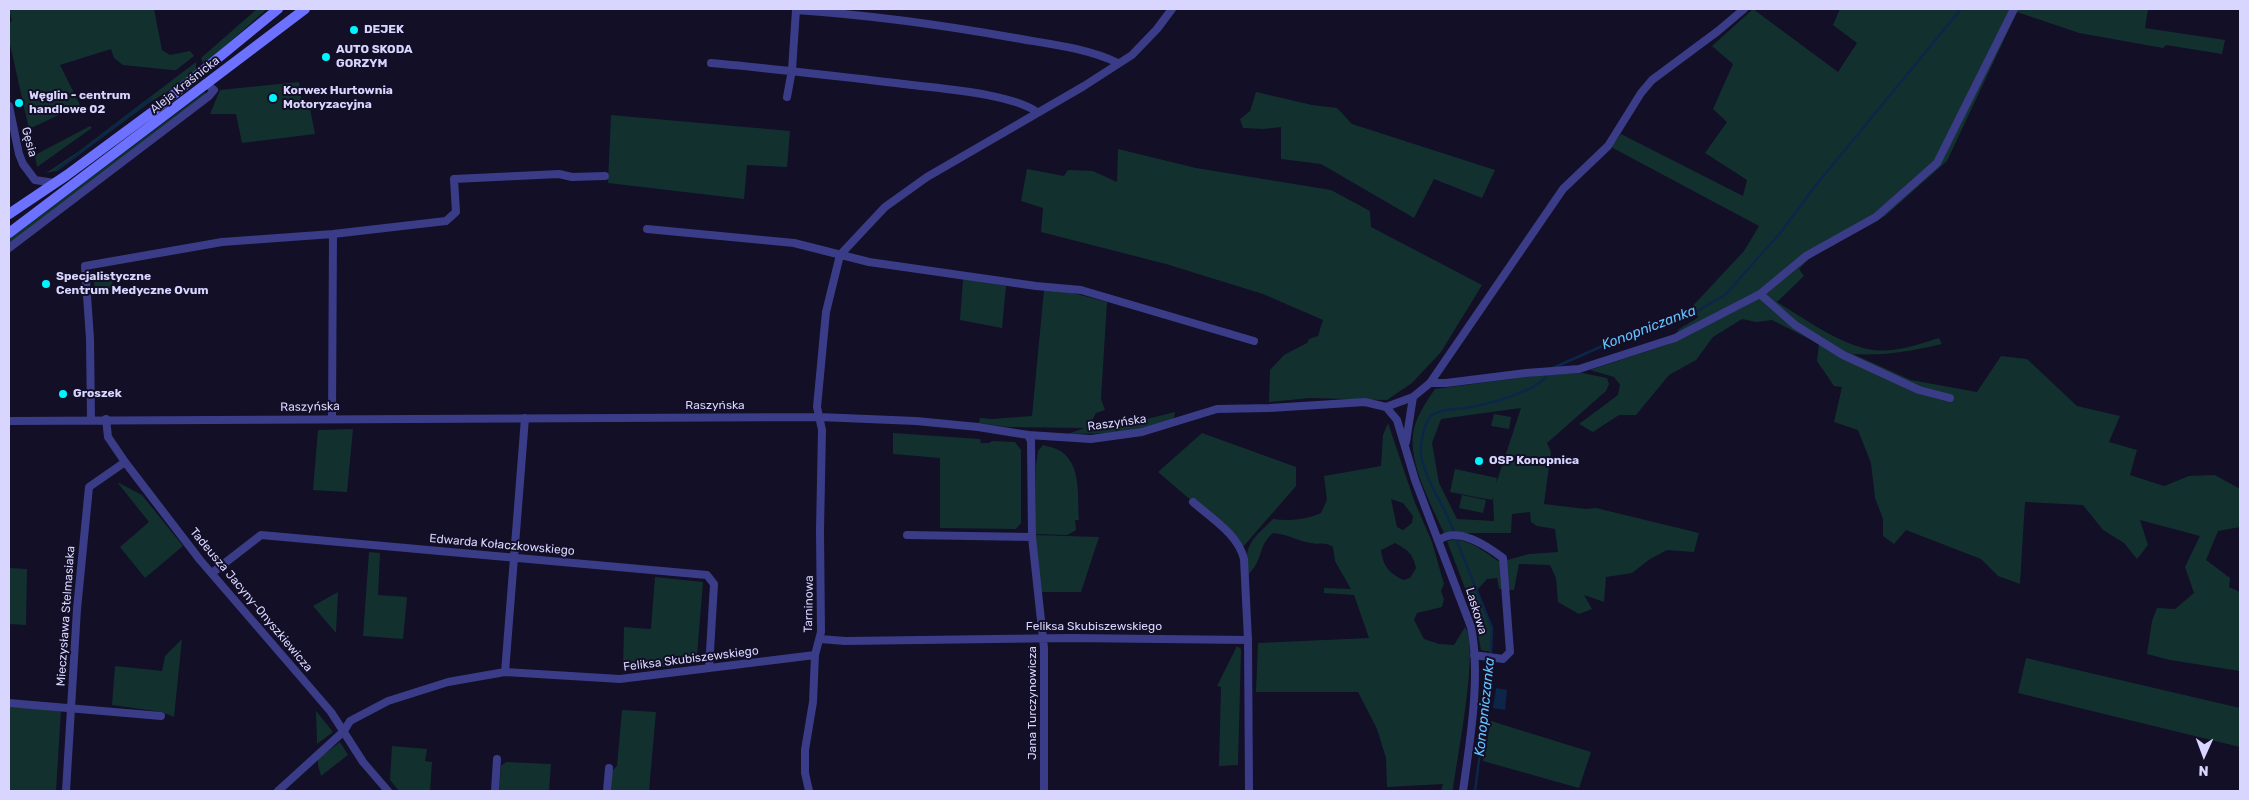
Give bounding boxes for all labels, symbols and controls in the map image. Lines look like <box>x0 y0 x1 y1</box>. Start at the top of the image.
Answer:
place label: DEJEK <box>364 23 404 37</box>
marker: DEJEK <box>348 24 360 36</box>
place label: AUTO SKODA GORZYM <box>336 43 413 71</box>
marker: AUTO SKODA GORZYM <box>320 51 332 63</box>
street label: Aleja Kraśnicka <box>147 53 223 117</box>
place label: Korwex Hurtownia Motoryzacyjna <box>283 84 393 112</box>
place label: Węglin - centrum handlowe 02 <box>29 89 131 117</box>
marker: Korwex Hurtownia Motoryzacyjna <box>267 92 279 104</box>
marker: Węglin - centrum handlowe 02 <box>13 97 25 109</box>
street label: Gęsia <box>18 125 40 159</box>
place label: Specjalistyczne Centrum Medyczne Ovum <box>56 270 209 298</box>
marker: Specjalistyczne Centrum Medyczne Ovum <box>40 278 52 290</box>
water label: Konopniczanka <box>1600 302 1698 354</box>
place label: Groszek <box>73 387 122 401</box>
marker: Groszek <box>57 388 69 400</box>
street label: Raszyńska <box>280 399 340 415</box>
street label: Raszyńska <box>685 399 745 413</box>
street label: Raszyńska <box>1087 412 1147 434</box>
place label: OSP Konopnica <box>1489 454 1579 468</box>
marker: OSP Konopnica <box>1473 455 1485 467</box>
street label: Tadeusza Jacyny-Onyszkiewicza <box>187 525 315 675</box>
street label: Edwarda Kołaczkowskiego <box>429 531 575 559</box>
street label: Mieczysława Stelmasiaka <box>54 545 78 687</box>
street label: Tarninowa <box>801 575 817 633</box>
street label: Laskowa <box>1462 586 1490 636</box>
street label: Feliksa Skubiszewskiego <box>1026 620 1162 634</box>
street label: Feliksa Skubiszewskiego <box>623 644 759 674</box>
street label: Jana Turczynowicza <box>1026 646 1040 760</box>
water label: Konopniczanka <box>1471 657 1499 757</box>
north arrow <box>2179 730 2229 780</box>
text: N <box>2198 762 2209 779</box>

